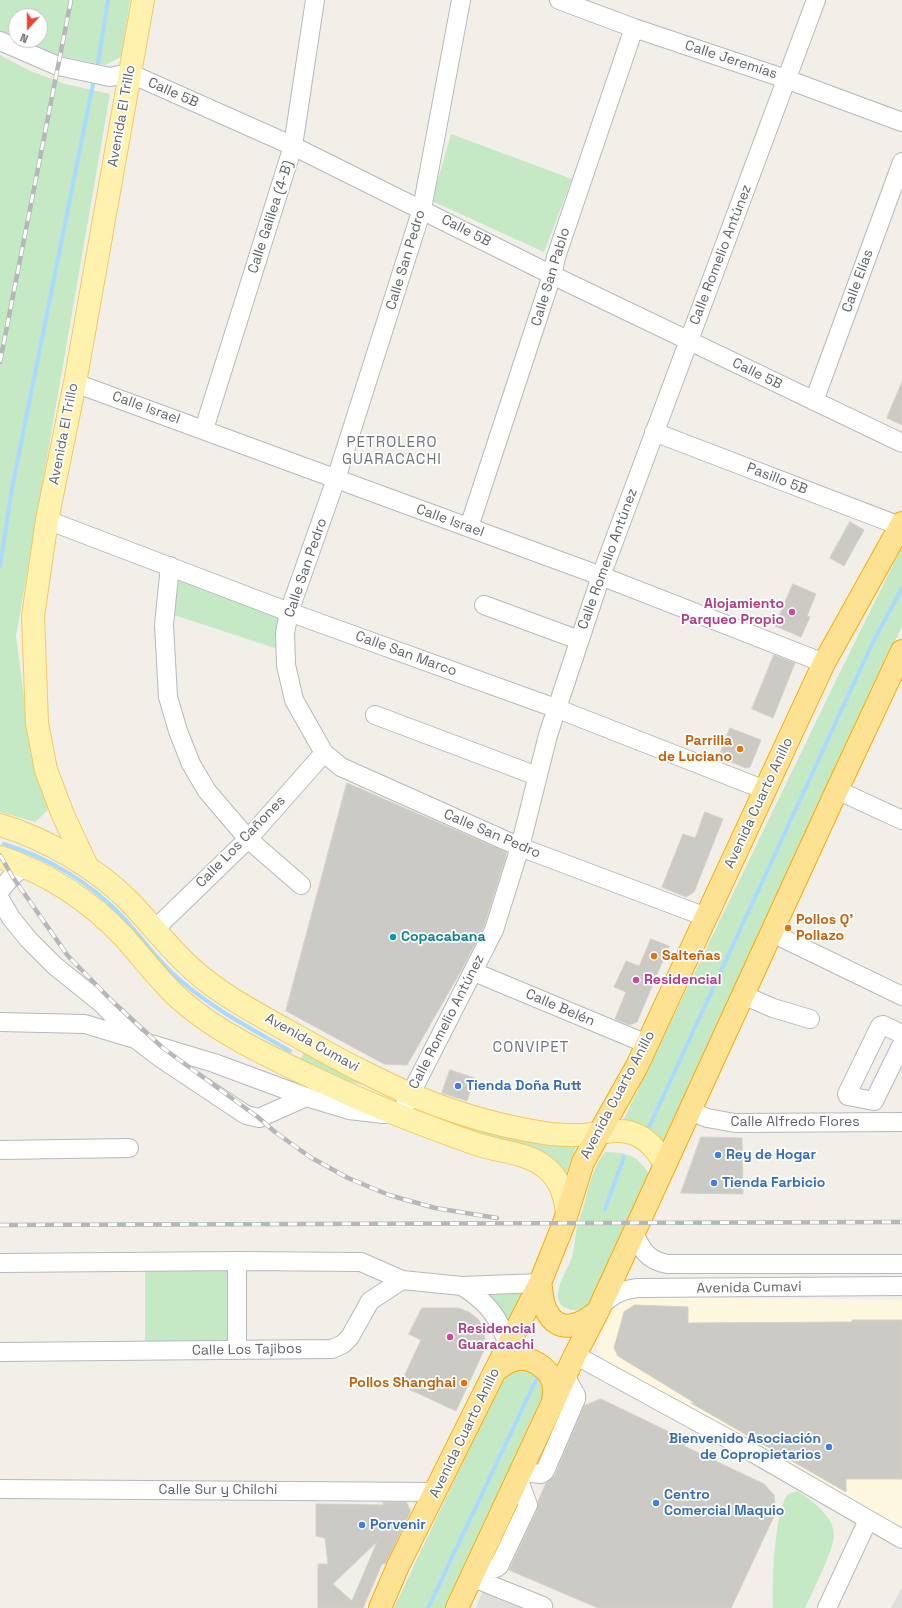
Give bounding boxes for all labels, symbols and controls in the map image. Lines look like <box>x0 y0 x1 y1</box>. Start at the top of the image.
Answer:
north arrow <box>8 8 48 48</box>
text: N <box>18 30 30 46</box>
street label: Calle Jeremías <box>683 37 779 83</box>
street label: Avenida El Trillo <box>105 64 139 168</box>
street label: Calle 5B <box>145 74 201 112</box>
street label: Calle Galilea (4-B) <box>245 158 297 276</box>
street label: Calle Romelio Antúnez <box>686 183 756 327</box>
street label: Calle San Pedro <box>383 208 429 312</box>
street label: Calle 5B <box>438 211 494 251</box>
street label: Calle San Pablo <box>528 226 574 328</box>
street label: Calle Elías <box>839 247 877 315</box>
street label: Calle 5B <box>729 355 785 393</box>
street label: Avenida El Trillo <box>46 382 82 486</box>
street label: Calle Israel <box>110 388 182 428</box>
district label: PETROLERO GUARACACHI <box>342 434 442 469</box>
street label: Pasillo 5B <box>744 460 810 498</box>
street label: Calle Romelio Antúnez <box>575 486 641 632</box>
street label: Calle Israel <box>414 501 486 541</box>
street label: Calle San Pedro <box>281 516 331 620</box>
place label: Alojamiento Parqueo Propio <box>681 596 784 628</box>
marker: Alojamiento Parqueo Propio <box>787 607 797 617</box>
street label: Calle San Marco <box>353 628 459 680</box>
place label: Parrilla de Luciano <box>658 733 732 766</box>
street label: Avenida Cuarto Anillo <box>721 735 797 871</box>
marker: Parrilla de Luciano <box>735 744 745 754</box>
street label: Calle Los Cañones <box>193 792 289 892</box>
street label: Calle San Pedro <box>441 806 543 862</box>
place label: Pollos Q' Pollazo <box>796 912 853 944</box>
marker: Pollos Q' Pollazo <box>783 923 793 933</box>
place label: Copacabana <box>401 929 486 945</box>
marker: Copacabana <box>388 932 398 942</box>
place label: Salteñas <box>662 948 721 964</box>
marker: Salteñas <box>649 951 659 961</box>
street label: Calle Romelio Antúnez <box>406 952 488 1092</box>
place label: Residencial <box>644 972 721 988</box>
marker: Residencial <box>631 975 641 985</box>
street label: Calle Belén <box>523 986 597 1030</box>
street label: Avenida Cumavi <box>262 1010 362 1076</box>
street label: Avenida Cuarto Anillo <box>577 1028 659 1162</box>
district label: CONVIPET <box>493 1039 569 1057</box>
place label: Tienda Doña Rutt <box>466 1078 582 1094</box>
marker: Tienda Doña Rutt <box>453 1081 463 1091</box>
street label: Calle Alfredo Flores <box>730 1114 860 1130</box>
place label: Rey de Hogar <box>726 1147 816 1163</box>
marker: Rey de Hogar <box>713 1150 723 1160</box>
place label: Tienda Farbicio <box>722 1175 825 1191</box>
marker: Tienda Farbicio <box>709 1178 719 1188</box>
street label: Avenida Cumavi <box>696 1279 802 1297</box>
place label: Residencial Guaracachi <box>458 1321 535 1354</box>
marker: Residencial Guaracachi <box>445 1332 455 1342</box>
street label: Calle Los Tajibos <box>192 1341 302 1359</box>
street label: Avenida Cuarto Anillo <box>426 1365 504 1501</box>
place label: Pollos Shanghai <box>349 1375 456 1391</box>
marker: Pollos Shanghai <box>459 1378 469 1388</box>
place label: Bienvenido Asociación de Copropietarios <box>669 1431 821 1464</box>
marker: Bienvenido Asociación de Copropietarios <box>824 1442 834 1452</box>
street label: Calle Sur y Chilchi <box>159 1482 277 1498</box>
place label: Centro Comercial Maquio <box>664 1487 784 1520</box>
marker: Centro Comercial Maquio <box>651 1498 661 1508</box>
place label: Porvenir <box>370 1517 426 1533</box>
marker: Porvenir <box>357 1520 367 1530</box>

